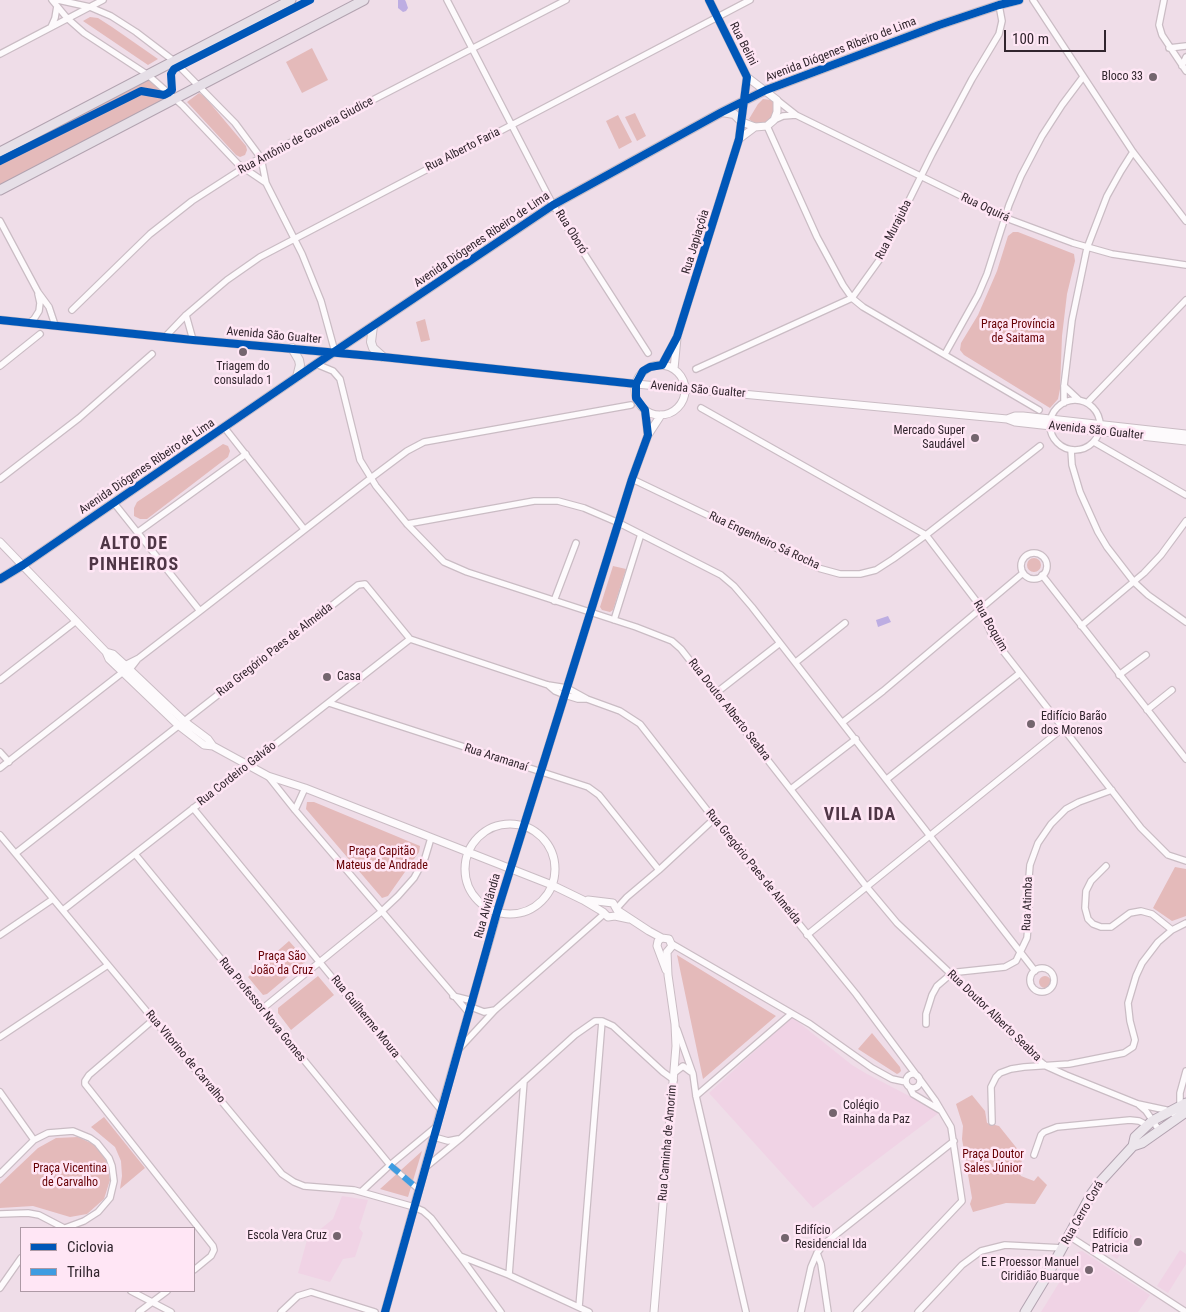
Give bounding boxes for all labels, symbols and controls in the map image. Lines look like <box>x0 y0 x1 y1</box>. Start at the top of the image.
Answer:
street label: Avenida Diógenes Ribeiro de Lima <box>764 15 918 85</box>
street label: Rua Belini <box>726 20 760 68</box>
scale bar <box>1006 20 1108 52</box>
text: 100 m <box>1012 30 1049 48</box>
place label: Bloco 33 <box>1102 70 1143 84</box>
marker: Bloco 33 <box>1147 71 1159 83</box>
street label: Rua Antônio de Gouveia Giudice <box>236 94 376 178</box>
street label: Rua Alberto Faria <box>423 125 503 175</box>
street label: Avenida Diógenes Ribeiro de Lima <box>411 189 553 291</box>
street label: Rua Oquirá <box>959 191 1011 225</box>
street label: Rua Murajuba <box>873 198 915 262</box>
street label: Rua Oboró <box>552 207 590 257</box>
street label: Rua Japiaçóia <box>679 208 713 276</box>
park label: Praça Província de Saitama <box>981 318 1055 346</box>
street label: Avenida São Gualter <box>226 325 322 347</box>
marker: Triagem do consulado 1 <box>237 346 249 358</box>
place label: Triagem do consulado 1 <box>214 360 272 388</box>
street label: Avenida São Gualter <box>650 379 746 401</box>
street label: Avenida Diógenes Ribeiro de Lima <box>76 416 218 518</box>
street label: Avenida São Gualter <box>1048 419 1144 443</box>
place label: Mercado Super Saudável <box>894 424 965 452</box>
marker: Mercado Super Saudável <box>969 432 981 444</box>
street label: Rua Engenheiro Sá Rocha <box>706 509 822 573</box>
district label: ALTO DE PINHEIROS <box>88 533 180 576</box>
street label: Rua Boquim <box>970 598 1010 654</box>
street label: Rua Gregório Paes de Almeida <box>214 600 336 700</box>
street label: Rua Doutor Alberto Seabra <box>685 656 773 764</box>
place label: Casa <box>337 670 361 684</box>
marker: Casa <box>321 671 333 683</box>
place label: Edifício Barão dos Morenos <box>1041 710 1107 738</box>
marker: Edifício Barão dos Morenos <box>1025 718 1037 730</box>
street label: Rua Cordeiro Galvão <box>195 739 279 809</box>
street label: Rua Aramanaí <box>462 741 530 775</box>
district label: VILA IDA <box>823 804 897 826</box>
street label: Rua Gregório Paes de Almeida <box>702 807 804 927</box>
park label: Praça Capitão Mateus de Andrade <box>336 845 428 873</box>
street label: Rua Alvilândia <box>472 872 504 940</box>
street label: Rua Atimba <box>1020 877 1036 931</box>
park label: Praça São João da Cruz <box>251 950 313 978</box>
street label: Rua Professor Nova Gomes <box>216 955 308 1065</box>
street label: Rua Doutor Alberto Seabra <box>944 967 1044 1065</box>
street label: Rua Guilherme Moura <box>327 973 403 1061</box>
street label: Rua Vitorino de Carvalho <box>142 1008 228 1106</box>
street label: Rua Caminha de Amorim <box>656 1084 680 1202</box>
place label: Colégio Rainha da Paz <box>843 1099 910 1127</box>
marker: Colégio Rainha da Paz <box>827 1107 839 1119</box>
park label: Praça Doutor Sales Júnior <box>962 1148 1024 1176</box>
park label: Praça Vicentina de Carvalho <box>33 1162 107 1190</box>
street label: Rua Cerro Corá <box>1059 1179 1107 1247</box>
place label: Edifício Residencial Ida <box>795 1224 867 1252</box>
legend <box>20 1227 195 1292</box>
place label: Edifício Patricia <box>1092 1228 1128 1256</box>
place label: Escola Vera Cruz <box>247 1229 327 1243</box>
marker: Escola Vera Cruz <box>331 1230 343 1242</box>
marker: Edifício Residencial Ida <box>779 1232 791 1244</box>
marker: Edifício Patricia <box>1132 1236 1144 1248</box>
text: Ciclovia <box>67 1238 114 1256</box>
place label: E.E Proessor Manuel Ciridião Buarque <box>981 1256 1079 1284</box>
text: Trilha <box>67 1263 100 1281</box>
marker: E.E Proessor Manuel Ciridião Buarque <box>1083 1264 1095 1276</box>

